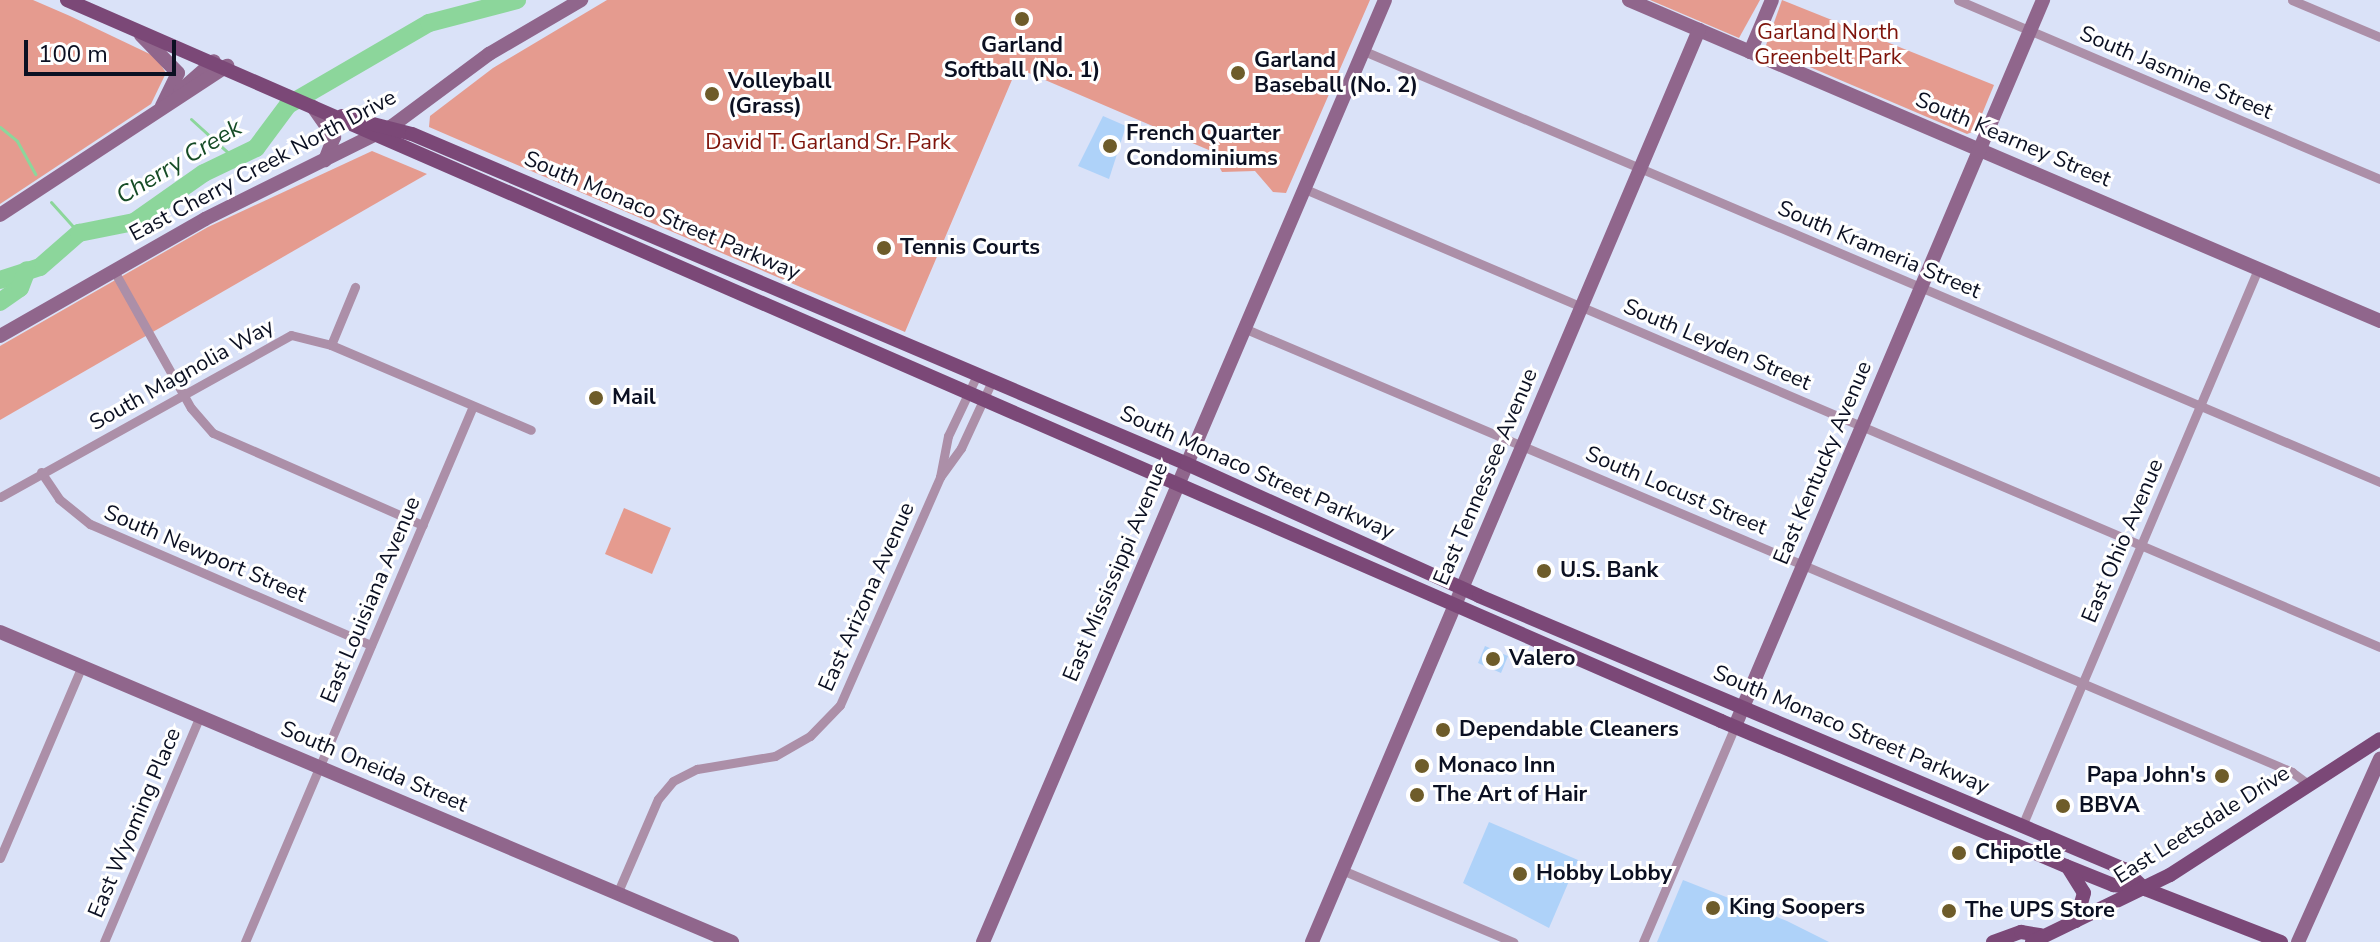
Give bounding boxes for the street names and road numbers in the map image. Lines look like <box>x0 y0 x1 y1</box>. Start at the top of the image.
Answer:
street label: South Jasmine Street <box>2076 20 2276 126</box>
street label: East Cherry Creek North Drive <box>125 84 401 248</box>
street label: South Kearney Street <box>1911 87 2115 193</box>
street label: South Monaco Street Parkway <box>520 146 804 286</box>
street label: South Krameria Street <box>1774 195 1984 305</box>
street label: South Leyden Street <box>1619 294 1815 396</box>
street label: South Magnolia Way <box>85 313 279 437</box>
street label: East Kentucky Avenue <box>1768 357 1878 569</box>
street label: East Tennessee Avenue <box>1428 365 1544 589</box>
street label: South Monaco Street Parkway <box>1116 400 1398 546</box>
street label: South Locust Street <box>1581 441 1771 541</box>
street label: East Ohio Avenue <box>2077 455 2169 627</box>
street label: East Mississippi Avenue <box>1058 458 1174 686</box>
street label: East Louisiana Avenue <box>316 493 426 707</box>
street label: East Arizona Avenue <box>813 498 921 696</box>
street label: South Newport Street <box>100 499 310 609</box>
street label: South Monaco Street Parkway <box>1709 660 1993 800</box>
street label: South Oneida Street <box>277 716 471 818</box>
street label: East Wyoming Place <box>83 724 187 922</box>
street label: East Leetsdale Drive <box>2109 760 2295 890</box>

